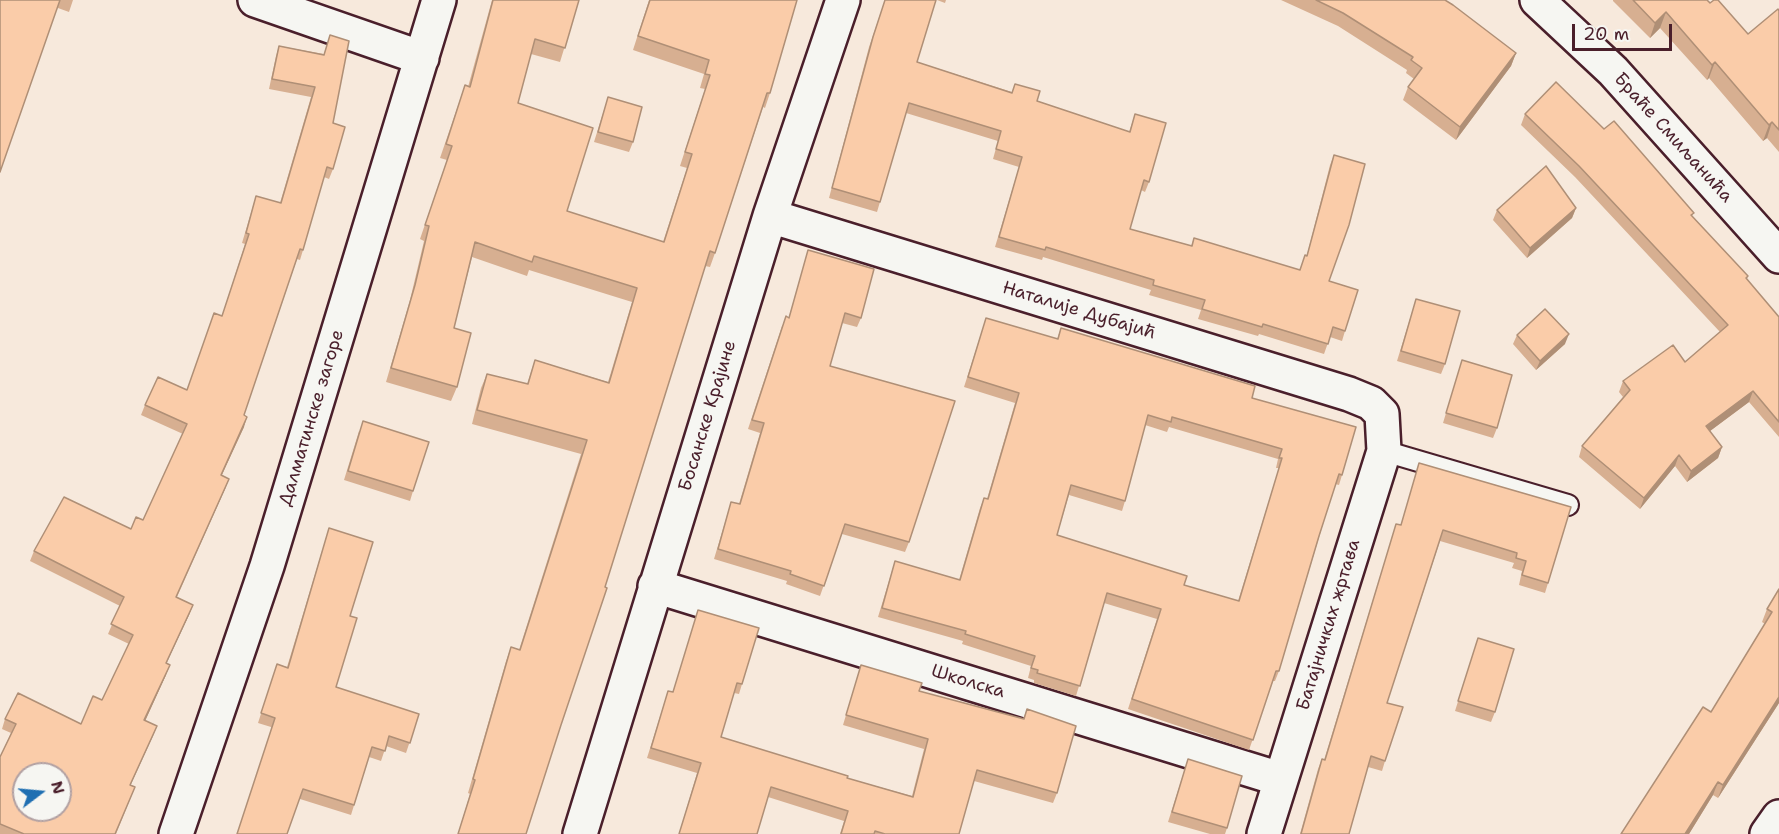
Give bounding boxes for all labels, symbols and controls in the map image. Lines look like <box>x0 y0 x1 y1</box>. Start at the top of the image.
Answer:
scale bar <box>1575 12 1676 50</box>
text: 20 m <box>1583 22 1629 46</box>
street label: Браће Смиљанића <box>1609 69 1737 207</box>
street label: Наталије Дубајић <box>1000 277 1158 345</box>
street label: Далматинске загоре <box>275 327 349 509</box>
street label: Босанске Крајине <box>675 338 741 494</box>
street label: Батајничких жртава <box>1293 537 1365 713</box>
street label: Школска <box>928 661 1008 703</box>
north arrow <box>12 762 72 822</box>
text: N <box>46 778 70 796</box>

